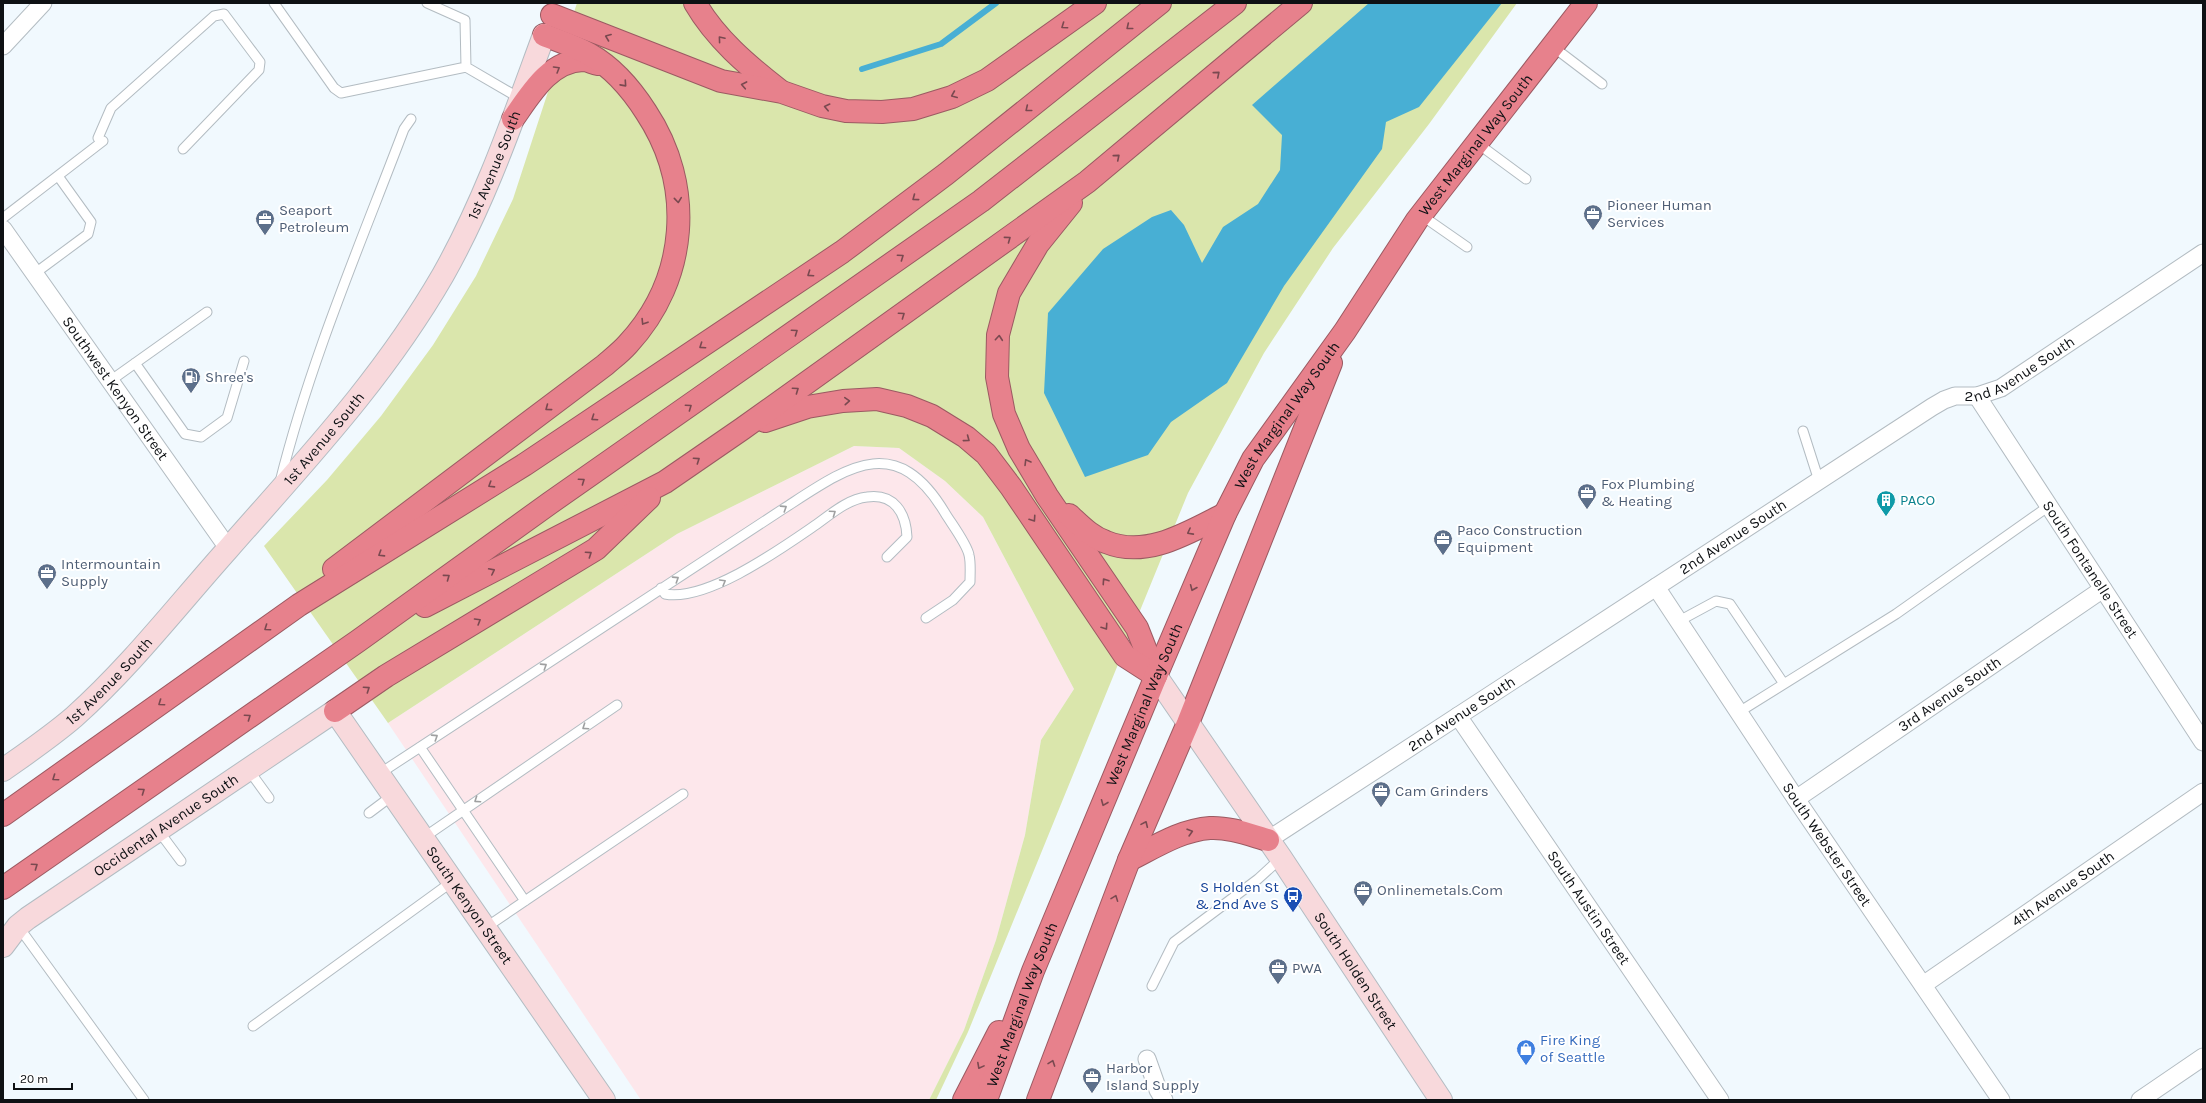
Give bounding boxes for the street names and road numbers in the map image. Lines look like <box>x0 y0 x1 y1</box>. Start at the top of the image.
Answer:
street label: West Marginal Way South <box>1415 70 1536 219</box>
street label: 1st Avenue South <box>464 108 524 222</box>
street label: Southwest Kenyon Street <box>59 313 172 464</box>
street label: 2nd Avenue South <box>1965 332 2078 406</box>
street label: West Marginal Way South <box>1230 338 1344 492</box>
street label: 1st Avenue South <box>280 388 368 489</box>
street label: 2nd Avenue South <box>1676 495 1790 578</box>
street label: South Fontanelle Street <box>2039 497 2142 642</box>
street label: West Marginal Way South <box>1102 621 1186 789</box>
street label: 1st Avenue South <box>62 633 156 729</box>
street label: 3rd Avenue South <box>1895 652 2004 736</box>
street label: 2nd Avenue South <box>1405 672 1518 755</box>
street label: Occidental Avenue South <box>90 770 242 880</box>
street label: South Webster Street <box>1779 779 1876 910</box>
street label: South Kenyon Street <box>422 843 516 968</box>
street label: South Austin Street <box>1544 847 1634 968</box>
street label: 4th Avenue South <box>2008 847 2118 930</box>
street label: South Holden Street <box>1310 908 1401 1033</box>
street label: West Marginal Way South <box>983 919 1061 1089</box>

